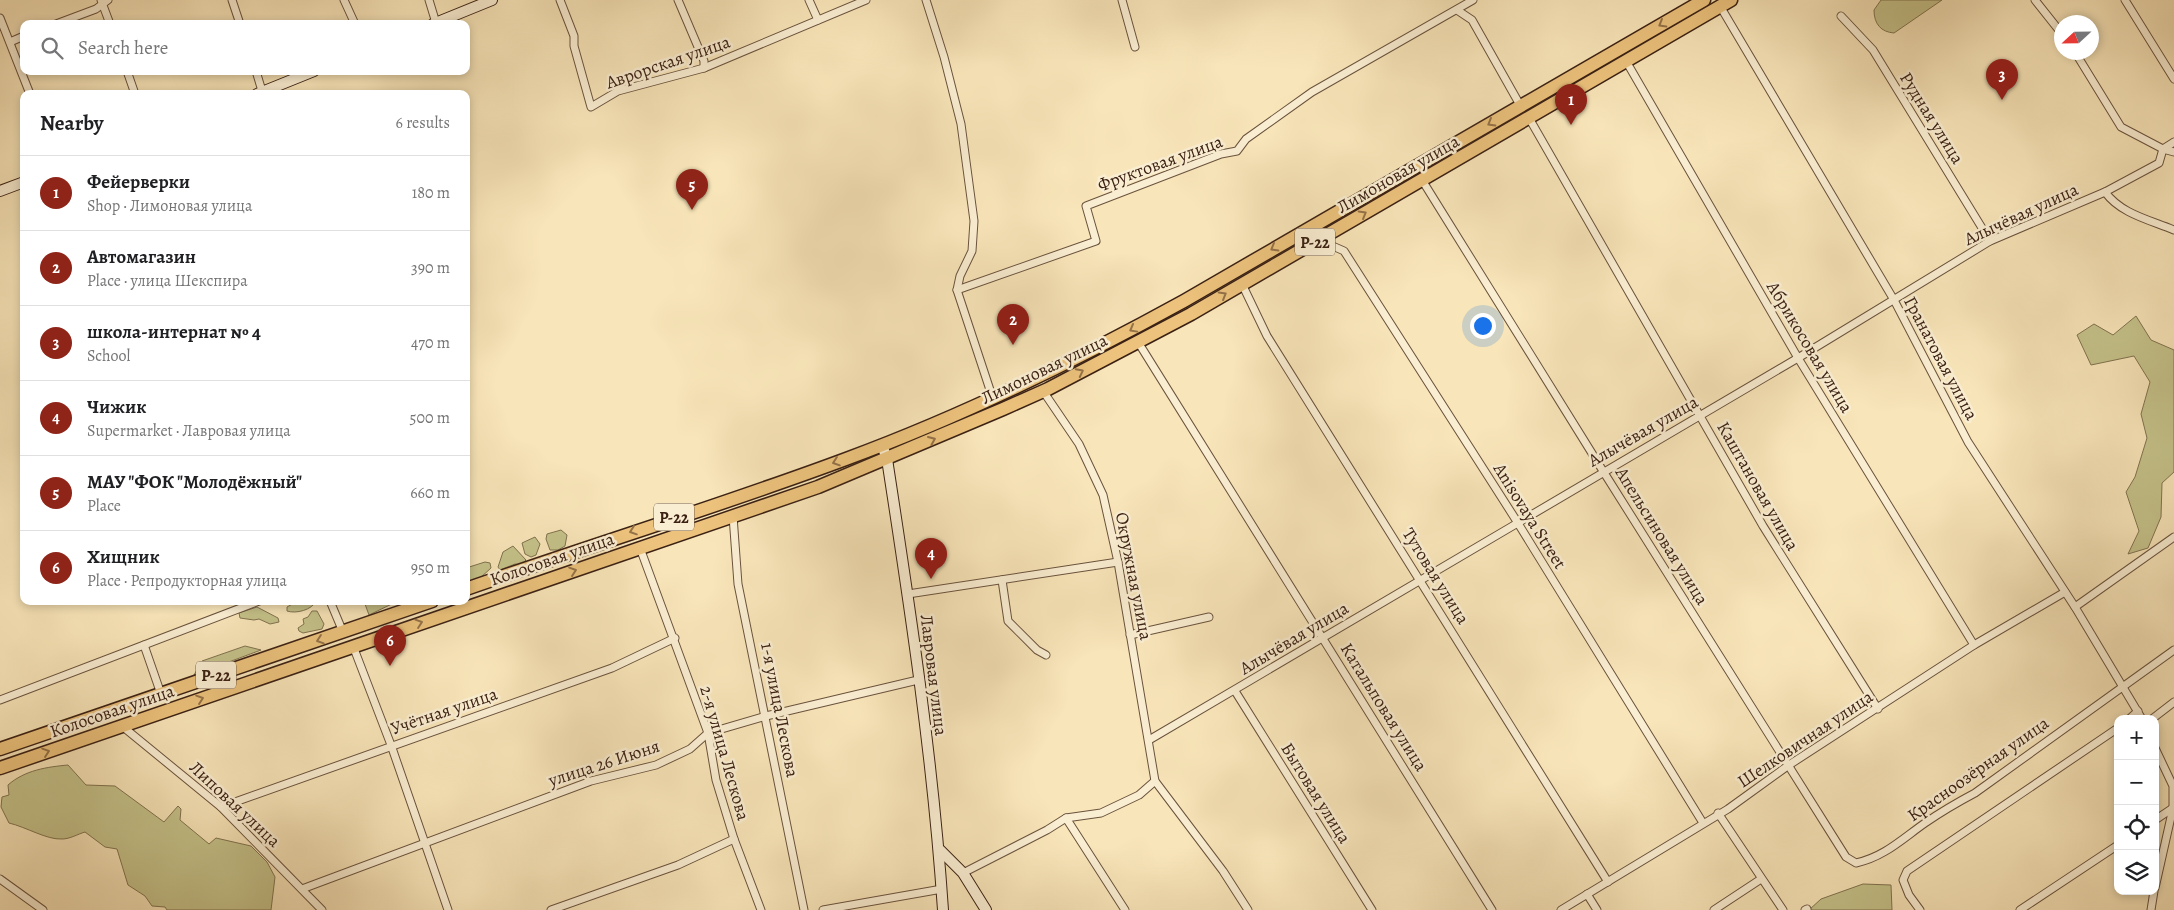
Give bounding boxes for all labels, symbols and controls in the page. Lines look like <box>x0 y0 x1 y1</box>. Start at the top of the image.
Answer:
north arrow <box>2054 15 2099 60</box>
one-way arrow <box>1658 18 1667 28</box>
search box <box>20 20 470 75</box>
street label: Аврорская улица <box>602 29 734 95</box>
icon: search <box>38 34 66 62</box>
text: Search here <box>78 35 168 61</box>
pin: 3 <box>1986 59 2018 100</box>
street label: Рудная улица <box>1894 68 1970 169</box>
pin: 1 <box>1555 84 1587 125</box>
text: Nearby <box>40 109 103 137</box>
text: 6 results <box>396 112 450 134</box>
one-way arrow <box>1487 116 1496 126</box>
street label: Фруктовая улица <box>1094 129 1227 197</box>
street label: Лимоновая улица <box>1332 129 1464 219</box>
text: Фейерверки <box>87 169 190 195</box>
pin: 5 <box>676 169 708 210</box>
street label: Алычёвая улица <box>1959 177 2083 251</box>
text: 1 <box>53 182 59 204</box>
text: 180 m <box>412 182 450 204</box>
text: Shop · Лимоновая улица <box>87 195 252 217</box>
one-way arrow <box>1358 210 1367 220</box>
road number: Р-22 <box>1295 228 1335 256</box>
one-way arrow <box>1271 242 1280 252</box>
text: Автомагазин <box>87 244 196 270</box>
text: 2 <box>52 257 60 279</box>
text: 390 m <box>411 257 450 279</box>
text: Place · улица Шекспира <box>87 270 248 292</box>
street label: Абрикосовая улица <box>1761 276 1859 418</box>
one-way arrow <box>1217 292 1226 302</box>
street label: Гранатовая улица <box>1898 292 1984 425</box>
pin: 2 <box>997 304 1029 345</box>
your location <box>1470 313 1496 339</box>
text: школа-интернат № 4 <box>87 319 261 345</box>
one-way arrow <box>1130 323 1139 333</box>
street label: Лимоновая улица <box>977 328 1112 410</box>
text: 3 <box>53 332 59 354</box>
text: 470 m <box>411 332 450 354</box>
text: School <box>87 345 130 367</box>
one-way arrow <box>1075 368 1084 378</box>
street label: Алычёвая улица <box>1583 389 1703 473</box>
text: Чижик <box>87 394 147 420</box>
text: 4 <box>52 407 60 429</box>
text: 500 m <box>410 407 450 429</box>
street label: Каштановая улица <box>1711 417 1805 556</box>
text: Supermarket · Лавровая улица <box>87 420 291 442</box>
one-way arrow <box>927 435 936 446</box>
one-way arrow <box>833 457 841 467</box>
street label: Anisovaya Street <box>1487 458 1572 574</box>
street label: Апельсиновая улица <box>1609 462 1715 610</box>
text: МАУ "ФОК "Молодёжный" <box>87 469 302 495</box>
text: 5 <box>53 482 59 504</box>
text: 660 m <box>410 482 450 504</box>
text: Place <box>87 495 121 517</box>
road number: Р-22 <box>654 504 694 530</box>
street label: Окружная улица <box>1110 510 1158 643</box>
street label: Тутовая улица <box>1397 523 1475 629</box>
one-way arrow <box>629 525 637 535</box>
street label: Колосовая улица <box>487 526 618 591</box>
pin: 4 <box>915 538 947 579</box>
text: Хищник <box>87 544 160 570</box>
text: 6 <box>52 557 60 579</box>
text: 950 m <box>411 557 450 579</box>
one-way arrow <box>568 566 577 576</box>
text: Place · Репродукторная улица <box>87 570 287 592</box>
street label: Алычёвая улица <box>1234 596 1354 681</box>
street label: Лавровая улица <box>915 613 953 738</box>
one-way arrow <box>415 619 423 629</box>
pin: 6 <box>374 625 406 666</box>
one-way arrow <box>316 635 324 645</box>
street label: Катальповая улица <box>1335 638 1434 776</box>
street label: 1-я улица Лескова <box>755 641 805 780</box>
road number: Р-22 <box>196 662 236 688</box>
street label: Колосовая улица <box>47 678 178 743</box>
street label: Учётная улица <box>387 681 501 740</box>
street label: 2-я улица Лескова <box>694 683 756 824</box>
street label: Шелковичная улица <box>1732 684 1878 793</box>
one-way arrow <box>195 695 203 705</box>
street label: Красноозёрная улица <box>1902 711 2054 827</box>
map controls <box>2114 715 2159 895</box>
button: + <box>2114 715 2159 760</box>
street label: улица 26 Июня <box>544 734 663 793</box>
street label: Бытовая улица <box>1275 738 1357 849</box>
one-way arrow <box>41 748 50 758</box>
street label: Липовая улица <box>184 756 286 853</box>
button: − <box>2114 760 2159 805</box>
button: locate <box>2114 805 2159 850</box>
button: layers <box>2114 850 2159 895</box>

